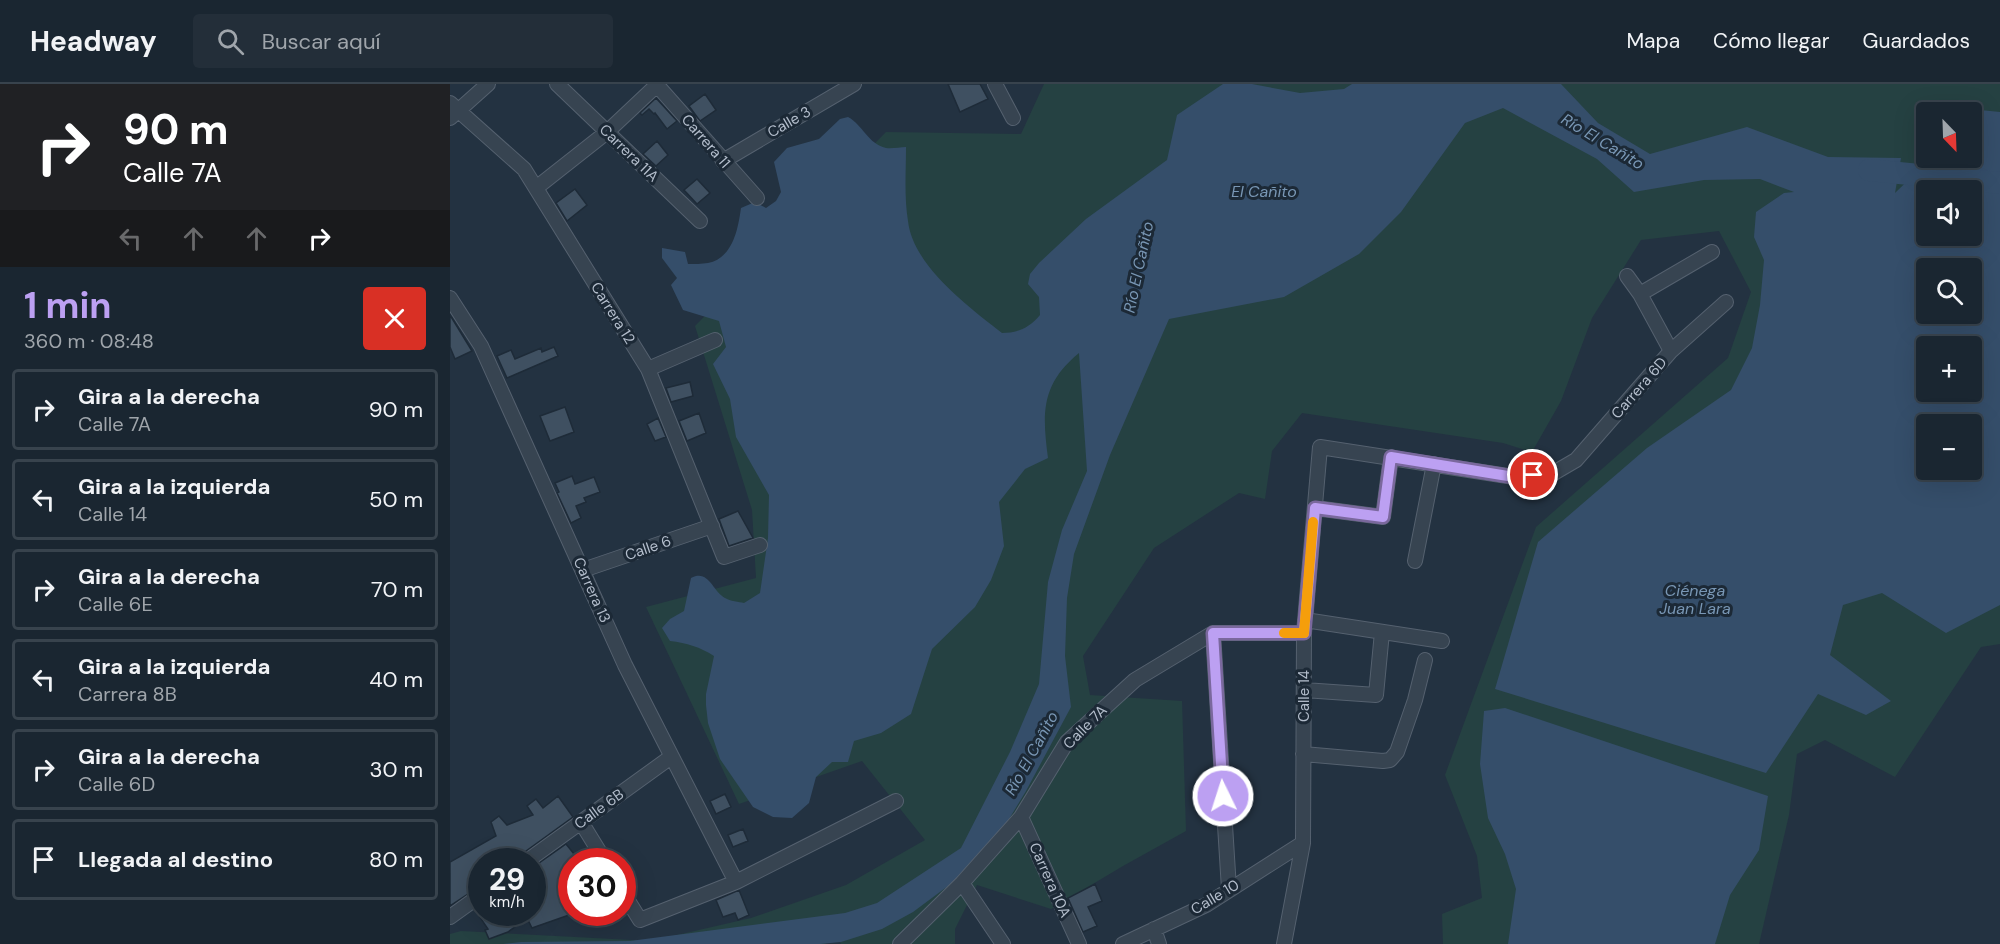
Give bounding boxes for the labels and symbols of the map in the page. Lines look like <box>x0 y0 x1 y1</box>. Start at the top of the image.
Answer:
street label: Calle 3 <box>764 102 814 142</box>
north arrow <box>1916 102 1982 168</box>
water label: Río El Cañito <box>1558 109 1648 174</box>
street label: Carrera 11 <box>677 110 735 172</box>
street label: Carrera 11A <box>595 120 663 186</box>
water label: El Cañito <box>1231 181 1297 202</box>
water label: Río El Cañito <box>1119 220 1158 315</box>
street label: Carrera 12 <box>586 278 640 348</box>
street label: Carrera 6D <box>1607 353 1671 423</box>
pin <box>1507 449 1558 500</box>
street label: Calle 6 <box>622 531 674 565</box>
street label: Carrera 13 <box>569 554 615 626</box>
water label: Ciénega Juan Lara <box>1659 580 1731 619</box>
street label: Calle 14 <box>1294 670 1314 722</box>
street label: Calle 7A <box>1059 701 1111 753</box>
water label: Río El Cañito <box>1000 708 1063 799</box>
position arrow <box>1191 764 1255 828</box>
street label: Calle 6B <box>570 784 628 834</box>
street label: Carrera 10A <box>1025 839 1075 921</box>
speed limit sign: 30 <box>558 848 636 926</box>
street label: Calle 10 <box>1187 875 1243 919</box>

